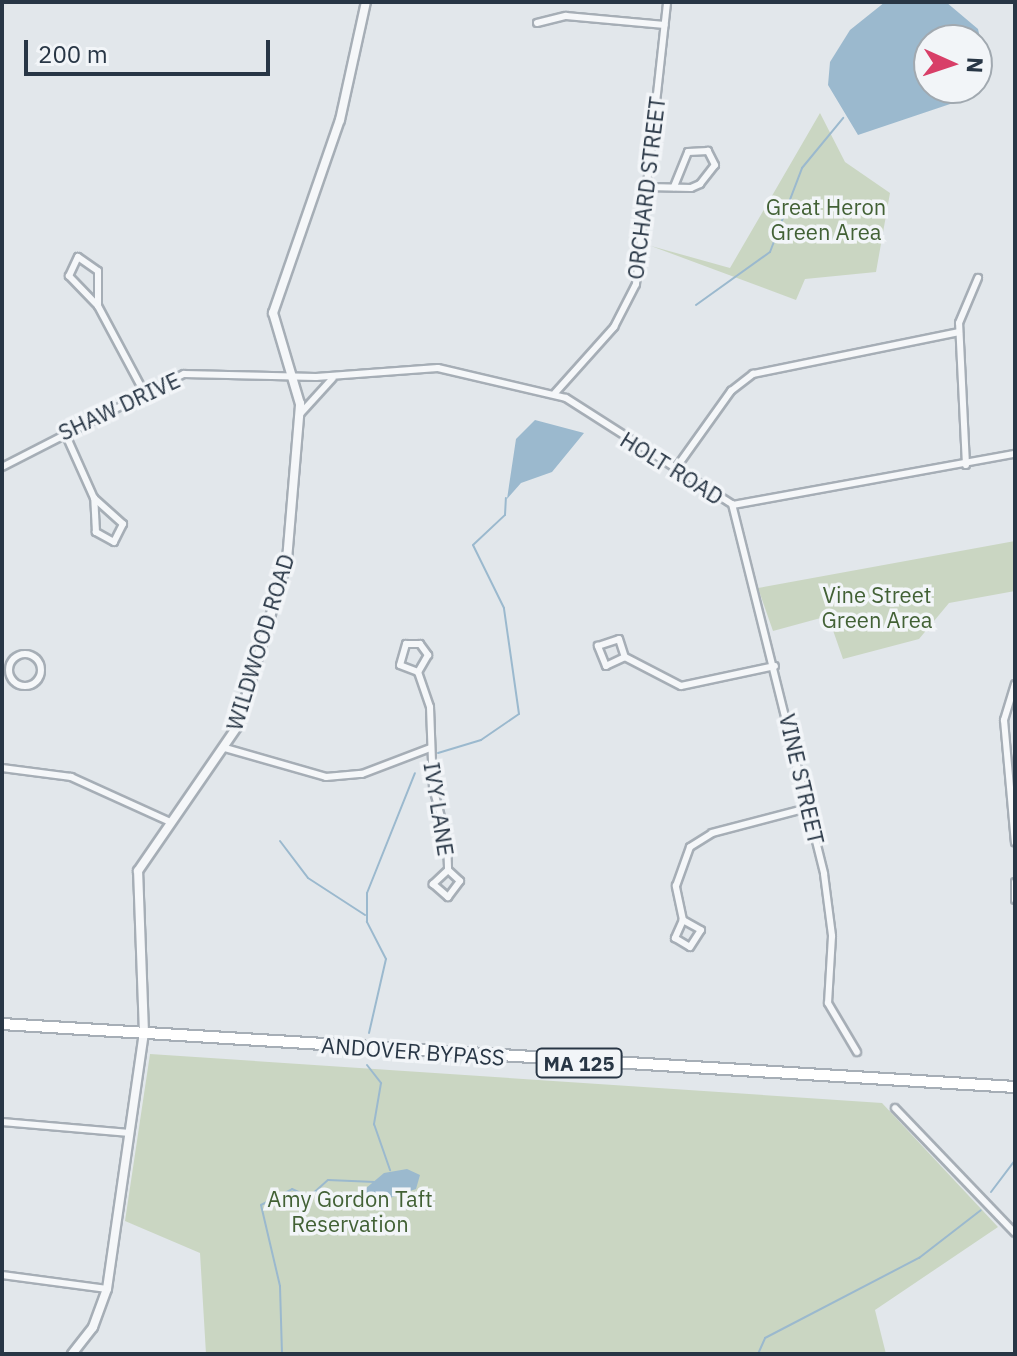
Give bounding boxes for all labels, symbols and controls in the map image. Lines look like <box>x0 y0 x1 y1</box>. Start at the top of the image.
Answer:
scale bar <box>28 24 274 74</box>
north arrow <box>913 24 993 104</box>
text: 200 m <box>38 38 108 70</box>
text: N <box>961 56 990 74</box>
street label: ORCHARD STREET <box>622 95 670 281</box>
park label: Great Heron Green Area <box>766 193 886 244</box>
street label: SHAW DRIVE <box>54 366 184 446</box>
street label: HOLT ROAD <box>616 426 728 510</box>
street label: WILDWOOD ROAD <box>221 551 299 733</box>
park label: Vine Street Green Area <box>822 581 932 632</box>
street label: VINE STREET <box>774 711 830 847</box>
street label: IVY LANE <box>419 760 459 858</box>
street label: ANDOVER BYPASS <box>320 1031 506 1071</box>
road number: MA 125 <box>535 1047 623 1079</box>
park label: Amy Gordon Taft Reservation <box>267 1185 433 1236</box>

